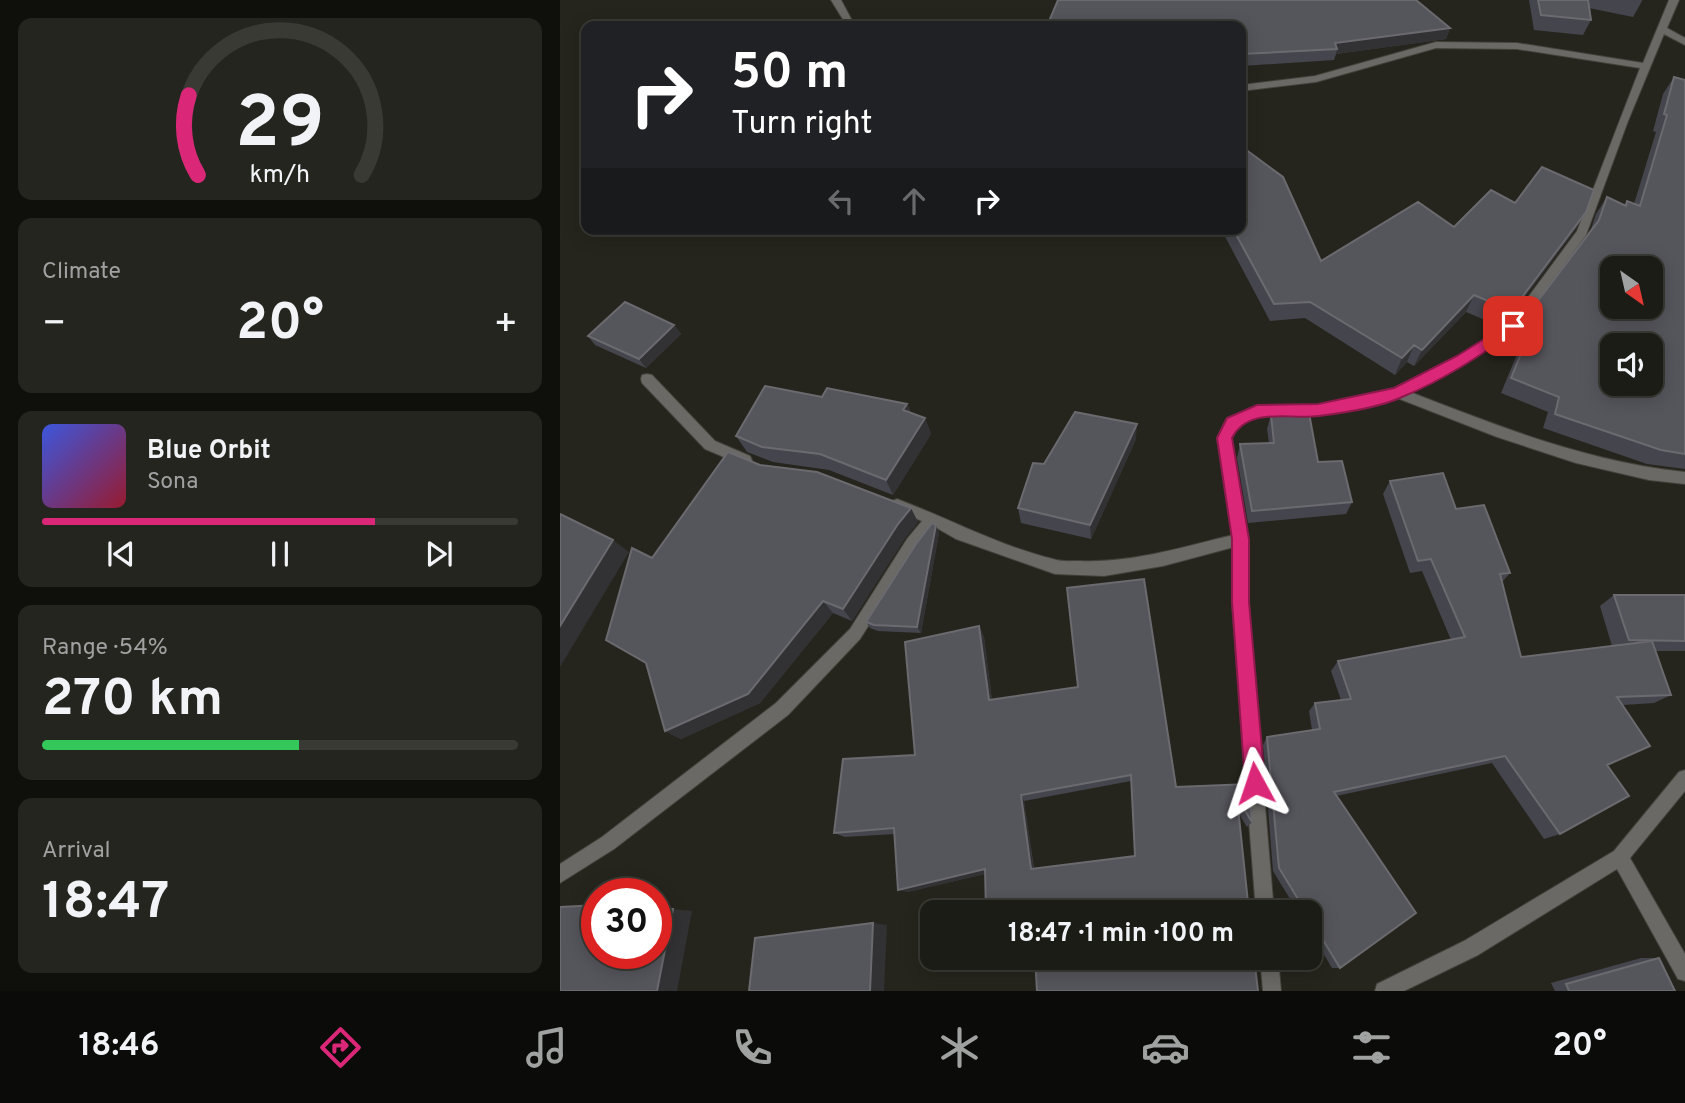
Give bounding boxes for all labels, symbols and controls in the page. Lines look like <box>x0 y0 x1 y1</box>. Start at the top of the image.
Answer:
text: 50 m <box>731 44 848 106</box>
icon: right <box>616 49 707 140</box>
text: 29 <box>235 81 325 173</box>
text: Turn right <box>731 105 873 145</box>
text: km/h <box>250 160 310 192</box>
icon: left <box>822 182 860 220</box>
icon: ahead <box>895 182 933 220</box>
icon: right <box>968 182 1006 220</box>
north arrow <box>1600 256 1662 318</box>
map controls <box>1600 256 1663 396</box>
text: Climate <box>42 258 121 287</box>
text: 20° <box>236 292 324 358</box>
pin <box>1483 296 1543 356</box>
text: − <box>42 301 67 350</box>
text: + <box>493 301 518 350</box>
icon: arrive <box>1494 307 1532 345</box>
button: sound <box>1600 333 1663 396</box>
text: Blue Orbit <box>147 435 271 468</box>
text: Sona <box>147 468 198 497</box>
icon: previous <box>102 535 140 573</box>
icon: pause <box>261 535 299 573</box>
icon: next <box>420 535 458 573</box>
text: Range · 54% <box>42 634 168 663</box>
text: 270 km <box>42 668 223 734</box>
position arrow <box>1218 746 1292 820</box>
text: Arrival <box>42 837 111 866</box>
text: 18:47 <box>42 871 169 937</box>
speed limit sign: 30 <box>581 878 672 969</box>
text: 18:47 · 1 min · 100 m <box>1008 918 1234 951</box>
icon: directions <box>316 1023 365 1072</box>
icon: music <box>522 1023 571 1072</box>
icon: phone <box>728 1023 777 1072</box>
icon: climate <box>935 1023 984 1072</box>
icon: car <box>1141 1023 1190 1072</box>
icon: filters <box>1347 1023 1396 1072</box>
text: 18:46 <box>79 1027 159 1067</box>
text: 20° <box>1553 1027 1606 1067</box>

